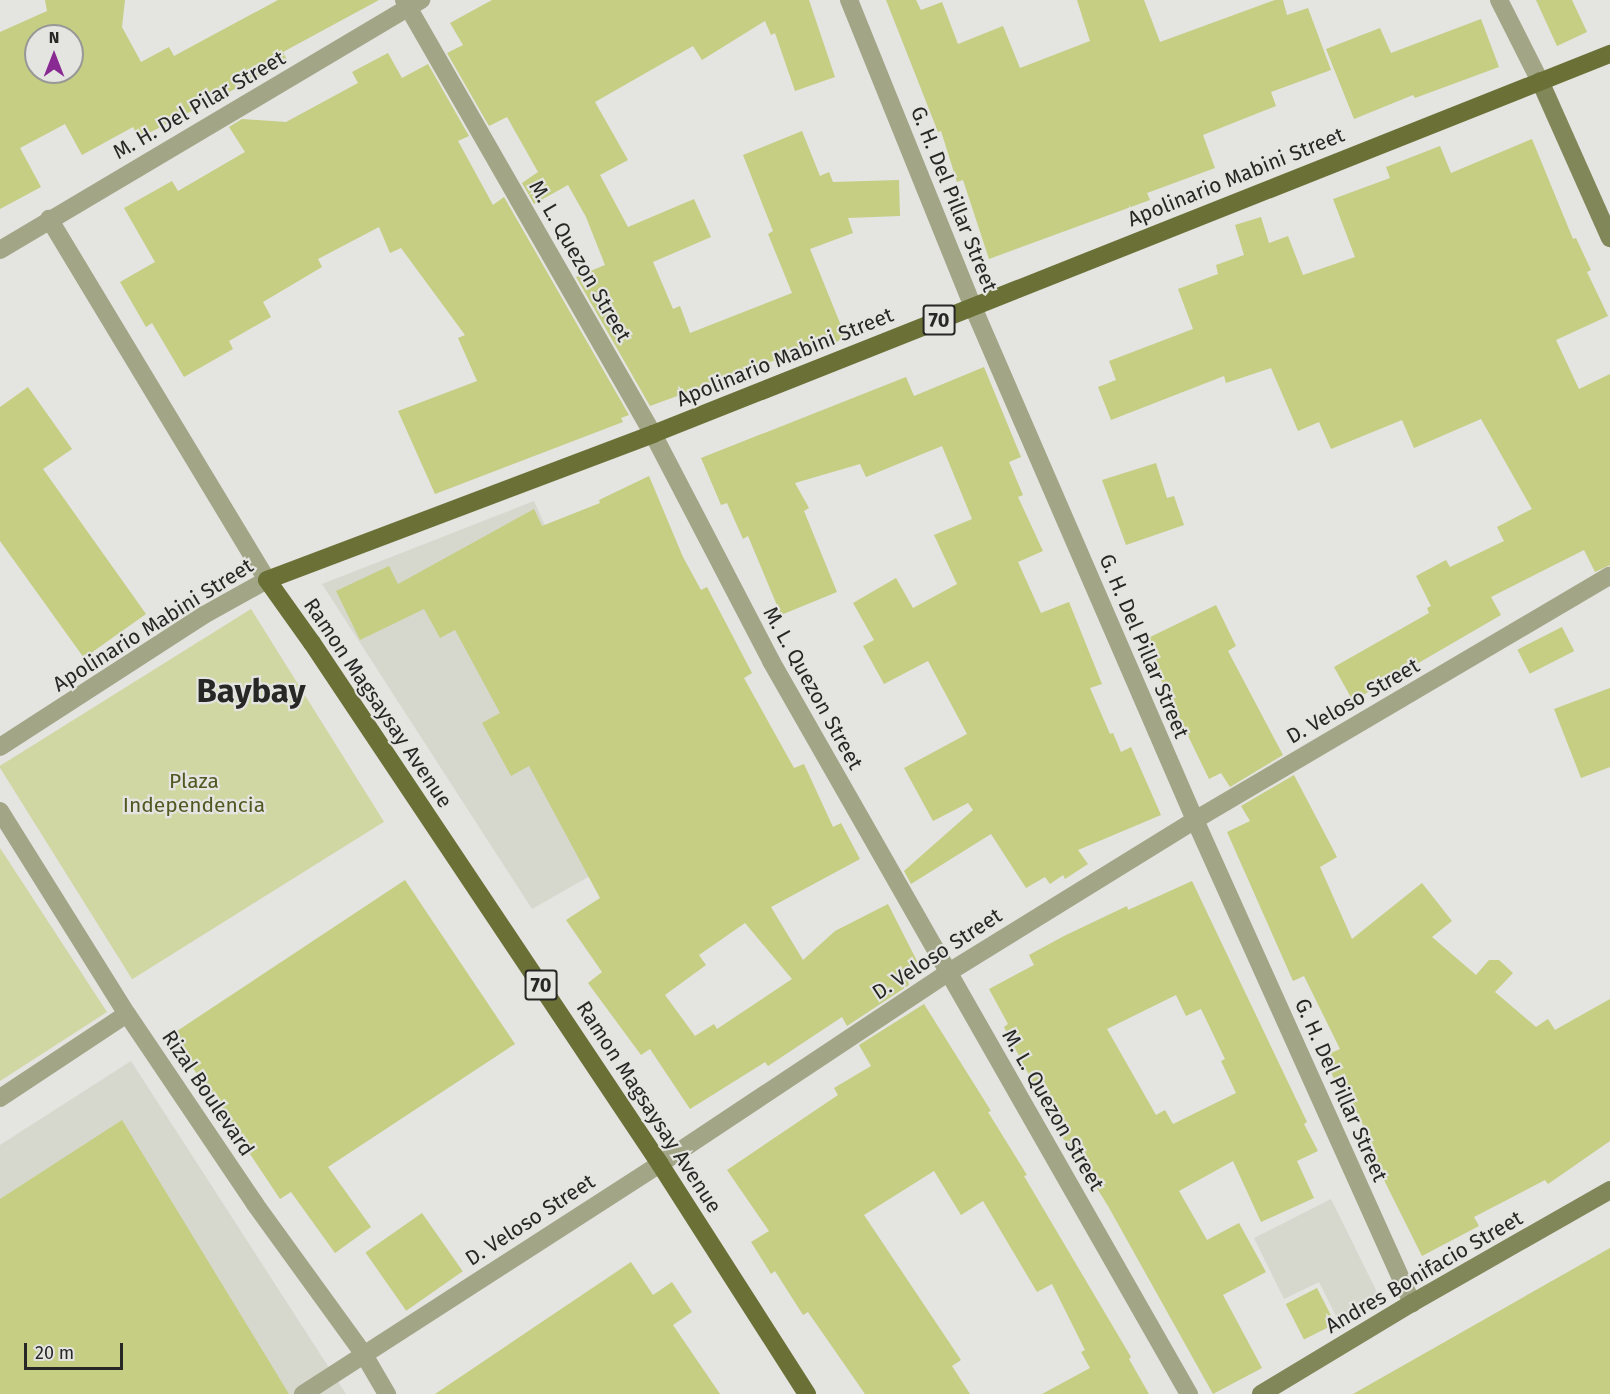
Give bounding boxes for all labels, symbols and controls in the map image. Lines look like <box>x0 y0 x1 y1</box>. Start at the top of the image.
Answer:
north arrow <box>24 24 84 84</box>
text: N <box>49 28 59 47</box>
street label: M. H. Del Pilar Street <box>108 45 290 165</box>
street label: G. H. Del Pillar Street <box>905 103 1003 295</box>
street label: Apolinario Mabini Street <box>1124 122 1348 232</box>
street label: M. L. Quezon Street <box>524 176 636 346</box>
street label: Apolinario Mabini Street <box>673 302 897 412</box>
road number: 70 <box>922 303 956 337</box>
street label: G. H. Del Pillar Street <box>1094 550 1194 742</box>
street label: Apolinario Mabini Street <box>48 553 258 697</box>
street label: Ramon Magsaysay Avenue <box>298 593 458 813</box>
street label: M. L. Quezon Street <box>758 602 868 774</box>
street label: D. Veloso Street <box>1282 653 1424 749</box>
district label: Baybay <box>196 672 306 712</box>
park label: Plaza Independencia <box>123 768 265 818</box>
street label: D. Veloso Street <box>868 903 1006 1005</box>
road number: 70 <box>524 968 558 1002</box>
street label: G. H. Del Pillar Street <box>1289 995 1393 1185</box>
street label: Ramon Magsaysay Avenue <box>571 996 727 1218</box>
street label: Rizal Boulevard <box>157 1025 259 1161</box>
street label: M. L. Quezon Street <box>997 1025 1109 1195</box>
street label: D. Veloso Street <box>461 1169 599 1271</box>
street label: Andres Bonifacio Street <box>1321 1205 1527 1339</box>
scale bar <box>27 1331 126 1369</box>
text: 20 m <box>35 1342 74 1364</box>

